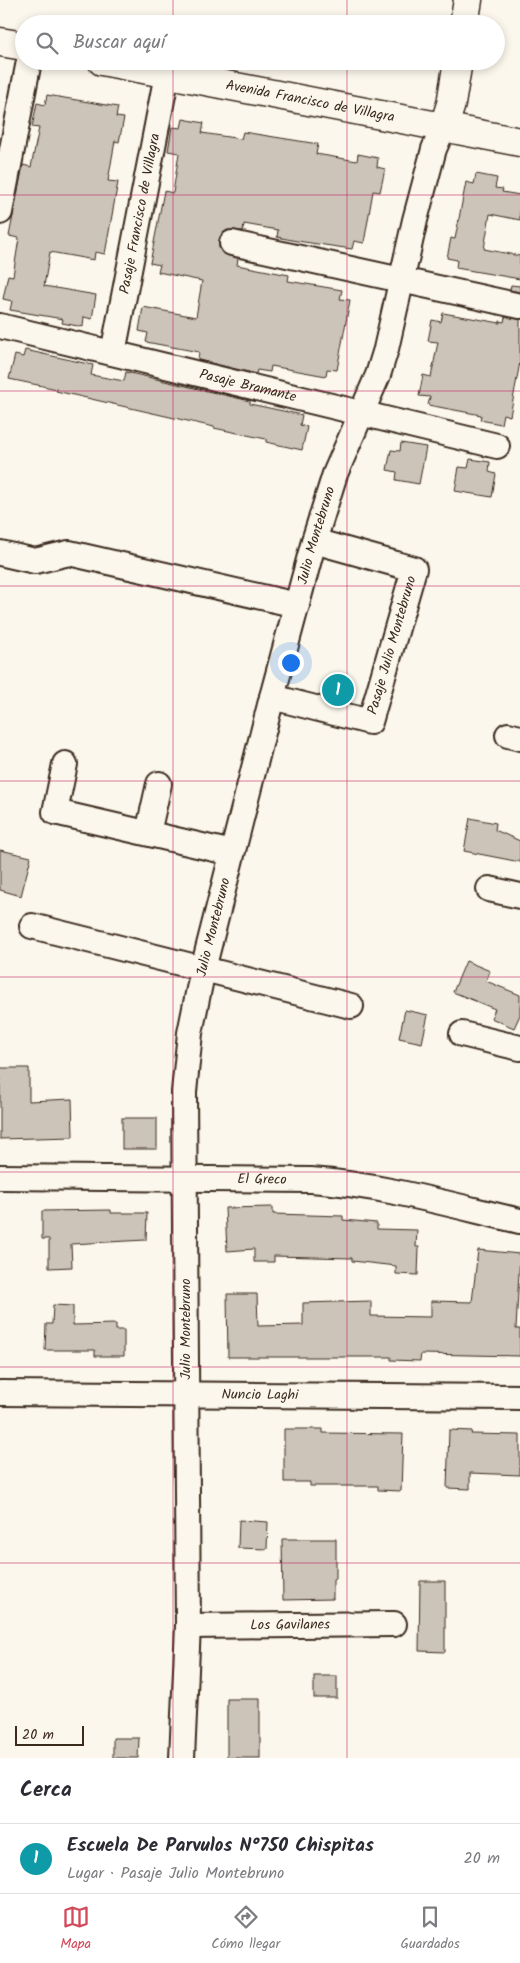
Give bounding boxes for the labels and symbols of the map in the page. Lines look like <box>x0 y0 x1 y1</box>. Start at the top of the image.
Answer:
street label: Avenida Francisco de Villagra <box>224 74 396 128</box>
street label: Pasaje Francisco de Villagra <box>114 131 166 296</box>
street label: Pasaje Bramante <box>197 364 299 408</box>
street label: Julio Montebruno <box>292 484 341 587</box>
street label: Pasaje Julio Montebruno <box>362 573 422 717</box>
your location <box>278 650 304 676</box>
pin: 1 <box>322 671 354 709</box>
street label: Julio Montebruno <box>191 875 237 978</box>
street label: El Greco <box>237 1168 287 1191</box>
street label: Julio Montebruno <box>175 1278 197 1380</box>
street label: Nuncio Laghi <box>221 1384 299 1406</box>
street label: Los Gavilanes <box>250 1614 330 1636</box>
scale bar <box>15 1723 84 1746</box>

